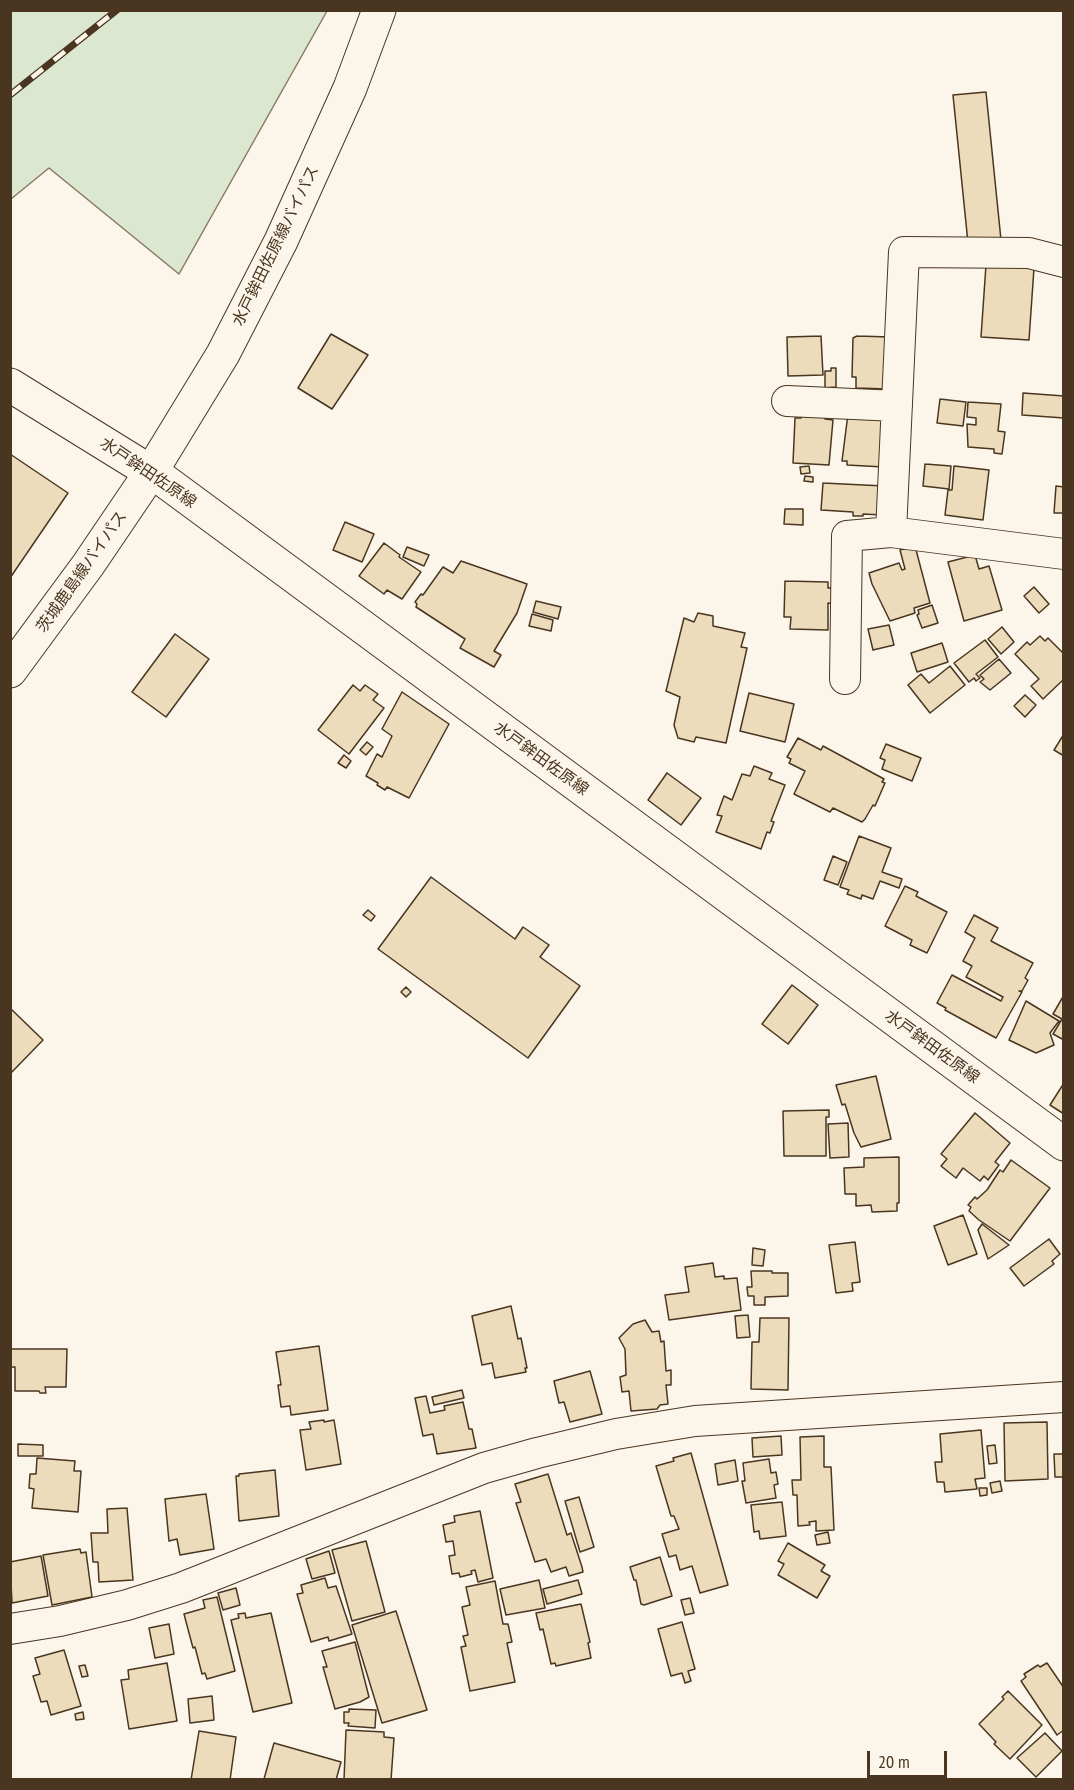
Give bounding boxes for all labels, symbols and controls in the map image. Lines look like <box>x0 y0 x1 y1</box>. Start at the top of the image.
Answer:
street label: 水戸鉾田佐原線バイパス <box>229 163 323 329</box>
street label: 水戸鉾田佐原線 <box>96 434 200 512</box>
street label: 茨城鹿島線バイパス <box>33 508 131 636</box>
street label: 水戸鉾田佐原線 <box>490 718 592 800</box>
street label: 水戸鉾田佐原線 <box>881 1006 983 1088</box>
scale bar <box>870 1739 950 1777</box>
text: 20 m <box>878 1750 910 1773</box>

